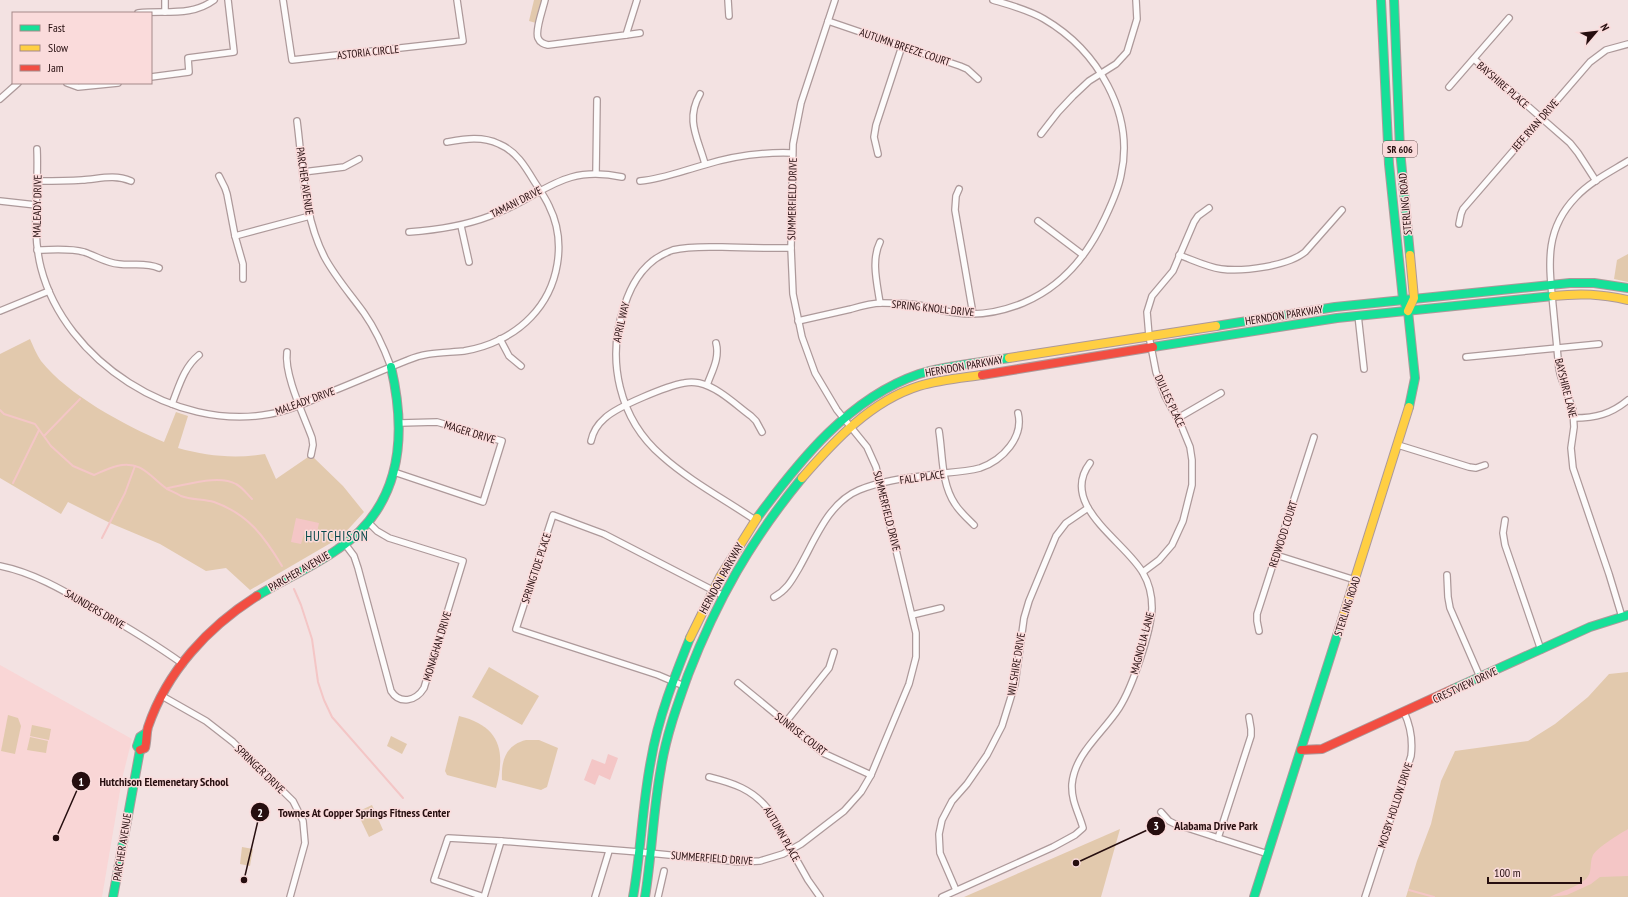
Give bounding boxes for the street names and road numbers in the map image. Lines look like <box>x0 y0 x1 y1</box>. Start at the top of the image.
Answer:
street label: AUTUMN BREEZE COURT <box>858 25 952 69</box>
street label: ASTORIA CIRCLE <box>336 42 400 62</box>
street label: BAYSHIRE PLACE <box>1474 59 1532 112</box>
street label: JEFF RYAN DRIVE <box>1508 96 1562 155</box>
road number: SR 606 <box>1383 141 1417 157</box>
street label: PARCHER AVENUE <box>293 146 317 216</box>
street label: SUMMERFIELD DRIVE <box>784 157 800 240</box>
street label: STERLING ROAD <box>1395 172 1415 236</box>
street label: MALEADY DRIVE <box>29 174 45 237</box>
street label: TAMANI DRIVE <box>488 183 544 221</box>
street label: SPRING KNOLL DRIVE <box>891 297 975 319</box>
street label: APRIL WAY <box>610 300 632 344</box>
street label: HERNDON PARKWAY <box>1244 302 1324 328</box>
street label: HERNDON PARKWAY <box>924 352 1004 380</box>
street label: BAYSHIRE LANE <box>1552 357 1580 419</box>
street label: DULLES PLACE <box>1152 372 1188 430</box>
street label: MALEADY DRIVE <box>273 384 337 418</box>
street label: MAGER DRIVE <box>443 418 498 447</box>
street label: FALL PLACE <box>899 467 946 487</box>
street label: SUMMERFIELD DRIVE <box>870 469 904 553</box>
street label: REDWOOD COURT <box>1266 499 1300 569</box>
street label: SPRINGTIDE PLACE <box>518 531 554 605</box>
street label: HERNDON PARKWAY <box>696 540 746 616</box>
street label: PARCHER AVENUE <box>266 548 332 594</box>
street label: STERLING ROAD <box>1331 574 1363 638</box>
street label: SAUNDERS DRIVE <box>62 586 128 632</box>
street label: MONAGHAN DRIVE <box>420 609 454 683</box>
street label: MAGNOLIA LANE <box>1127 610 1157 676</box>
street label: WILSHIRE DRIVE <box>1004 631 1028 696</box>
street label: CRESTVIEW DRIVE <box>1430 664 1500 706</box>
street label: SUNRISE COURT <box>772 709 830 759</box>
street label: SPRINGER DRIVE <box>232 742 288 797</box>
street label: MOSBY HOLLOW DRIVE <box>1375 760 1416 850</box>
street label: AUTUMN PLACE <box>761 804 803 864</box>
street label: PARCHER AVENUE <box>110 812 134 882</box>
street label: SUMMERFIELD DRIVE <box>670 848 754 868</box>

